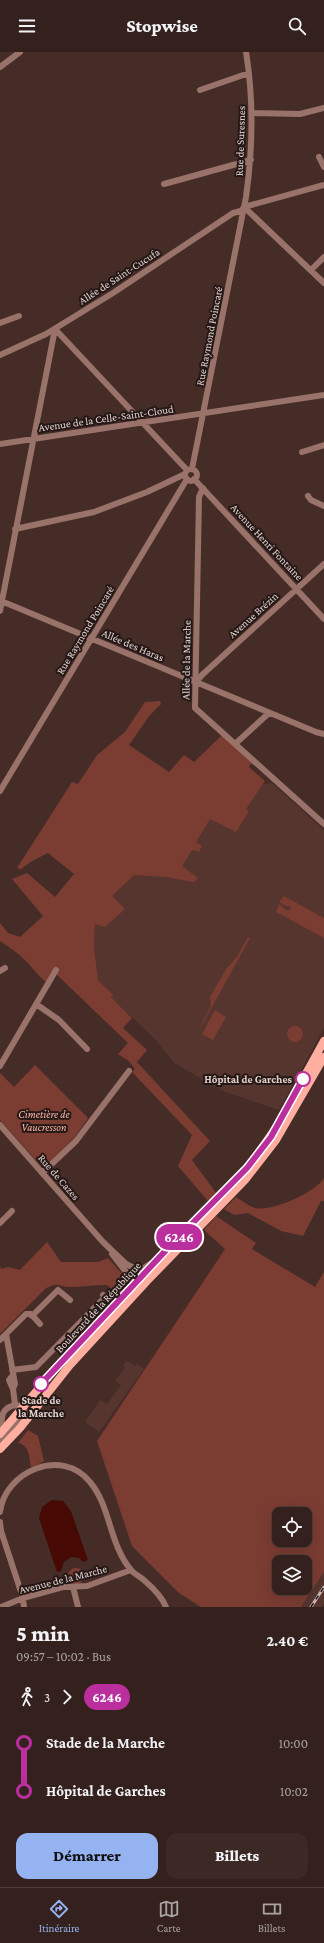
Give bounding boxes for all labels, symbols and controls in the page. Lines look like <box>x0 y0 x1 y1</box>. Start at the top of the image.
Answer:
icon: menu <box>16 15 38 37</box>
icon: search <box>286 15 308 37</box>
text: Stopwise <box>126 16 198 36</box>
street label: Rue de Suresnes <box>233 106 247 176</box>
street label: Allée de Saint-Cucufa <box>76 245 162 307</box>
street label: Rue Raymond Poincaré <box>194 285 226 387</box>
street label: Avenue de la Celle-Saint-Cloud <box>38 403 175 433</box>
street label: Avenue Henri Fontaine <box>228 501 306 583</box>
street label: Rue Raymond Poincaré <box>54 584 117 677</box>
street label: Avenue Brézin <box>226 590 280 640</box>
street label: Allée de la Marche <box>179 620 193 700</box>
street label: Allée des Haras <box>100 627 166 663</box>
marker: Hôpital de Garches <box>295 1071 311 1087</box>
place label: Hôpital de Garches <box>204 1073 293 1085</box>
park label: Cimetière de Vaucresson <box>18 1108 70 1133</box>
street label: Rue de Cazes <box>36 1152 82 1202</box>
line badge: 6246 <box>151 1224 207 1250</box>
text: 6246 <box>164 1229 194 1245</box>
street label: Boulevard de la République <box>53 1259 144 1355</box>
marker: Stade de la Marche <box>33 1376 49 1392</box>
place label: Stade de la Marche <box>18 1394 64 1419</box>
map controls <box>272 1507 312 1595</box>
button: locate <box>272 1507 312 1547</box>
button: layers <box>272 1555 312 1595</box>
street label: Avenue de la Marche <box>18 1562 108 1596</box>
text: 5 min <box>16 1621 70 1646</box>
text: 2.40 € <box>266 1633 308 1649</box>
text: 09:57 – 10:02 · Bus <box>16 1649 111 1664</box>
icon: walk <box>16 1686 38 1708</box>
icon: forward <box>56 1686 78 1708</box>
text: 6246 <box>92 1689 122 1705</box>
text: 3 <box>44 1690 50 1705</box>
text: Stade de la Marche <box>46 1735 165 1751</box>
text: 10:00 <box>279 1736 308 1751</box>
text: Hôpital de Garches <box>46 1783 166 1799</box>
text: 10:02 <box>280 1784 308 1799</box>
button: Démarrer <box>16 1833 158 1879</box>
button: Billets <box>166 1833 308 1879</box>
tab: Itinéraire <box>39 1898 79 1934</box>
tab: Carte <box>157 1898 181 1934</box>
tab: Billets <box>258 1898 285 1934</box>

